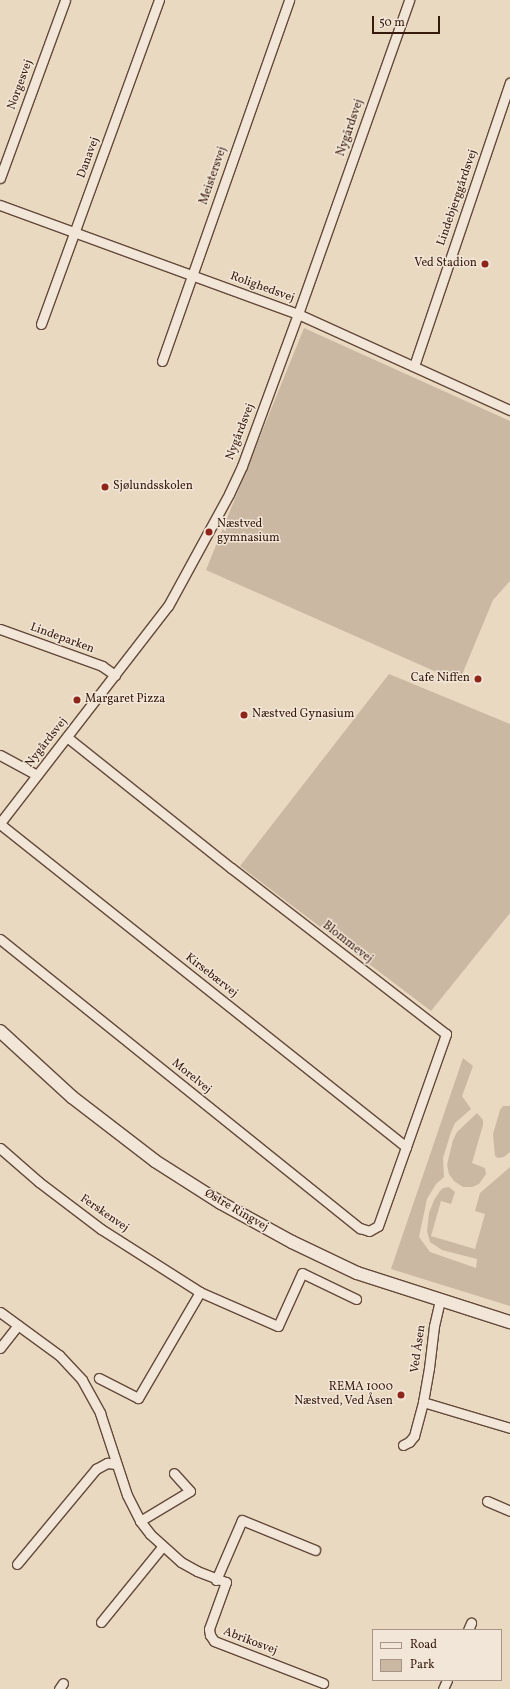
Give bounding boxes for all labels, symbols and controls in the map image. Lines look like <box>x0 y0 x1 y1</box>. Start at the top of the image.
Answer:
scale bar <box>374 8 442 34</box>
text: 50 m <box>379 15 405 31</box>
street label: Norgesvej <box>5 58 37 112</box>
street label: Nygårdsvej <box>335 98 367 158</box>
street label: Danavej <box>75 135 103 181</box>
street label: Meistersvej <box>197 145 231 207</box>
street label: Lindebjerggårdsvej <box>435 148 481 248</box>
place label: Ved Stadion <box>414 257 477 271</box>
marker: Ved Stadion <box>480 259 490 269</box>
street label: Rolighedsvej <box>228 270 296 306</box>
street label: Nygårdsvej <box>224 402 258 462</box>
place label: Sjølundsskolen <box>113 480 193 494</box>
marker: Sjølundsskolen <box>100 482 110 492</box>
place label: Næstved gymnasium <box>217 518 280 546</box>
marker: Næstved gymnasium <box>204 527 214 537</box>
street label: Lindeparken <box>28 621 96 657</box>
place label: Cafe Niffen <box>411 672 470 686</box>
marker: Cafe Niffen <box>473 674 483 684</box>
place label: Margaret Pizza <box>85 693 165 707</box>
marker: Margaret Pizza <box>72 695 82 705</box>
place label: Næstved Gynasium <box>252 708 354 722</box>
marker: Næstved Gynasium <box>239 710 249 720</box>
street label: Nygårdsvej <box>23 715 71 771</box>
street label: Blommevej <box>319 919 375 967</box>
street label: Kirsebærvej <box>182 951 240 1001</box>
street label: Morelvej <box>168 1057 214 1097</box>
street label: Østre Ringvej <box>201 1187 271 1235</box>
street label: Ferskenvej <box>77 1192 131 1236</box>
street label: Ved Åsen <box>409 1324 429 1374</box>
place label: REMA 1000 Næstved, Ved Åsen <box>294 1381 393 1409</box>
marker: REMA 1000 Næstved, Ved Åsen <box>396 1390 406 1400</box>
street label: Abrikosvej <box>221 1625 279 1659</box>
legend <box>372 1629 502 1681</box>
text: Road <box>410 1637 437 1653</box>
text: Park <box>410 1657 435 1673</box>

